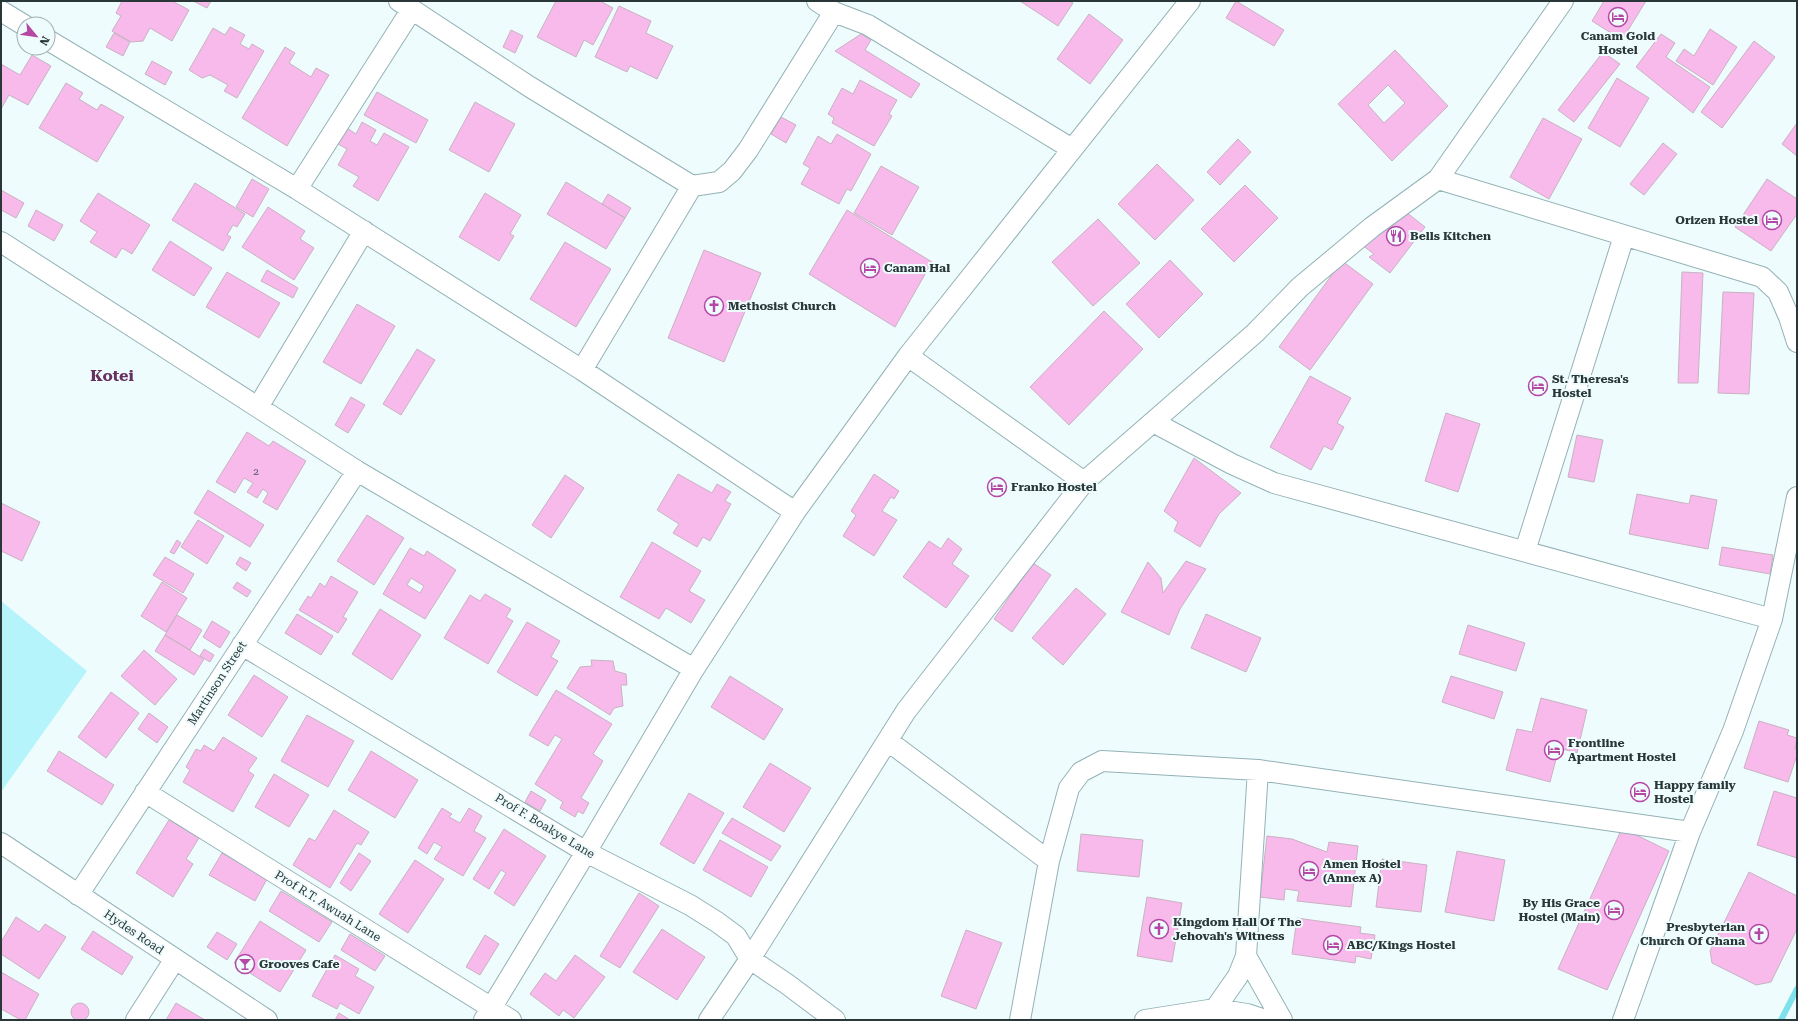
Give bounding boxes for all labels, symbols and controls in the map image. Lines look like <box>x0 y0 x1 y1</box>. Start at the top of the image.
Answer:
hotel icon: Canam Gold Hostel <box>1607 6 1629 28</box>
north arrow <box>16 16 56 56</box>
place label: Canam Gold Hostel <box>1581 29 1655 57</box>
text: N <box>36 34 52 48</box>
hotel icon: Orizen Hostel <box>1761 209 1783 231</box>
place label: Orizen Hostel <box>1675 213 1758 227</box>
restaurant icon: Bells Kitchen <box>1385 225 1407 247</box>
place label: Bells Kitchen <box>1410 229 1491 243</box>
hotel icon: Canam Hal <box>859 257 881 279</box>
place label: Canam Hal <box>884 261 950 275</box>
church icon: Methosist Church <box>703 295 725 317</box>
place label: Methosist Church <box>728 299 836 313</box>
district label: Kotei <box>90 366 134 385</box>
place label: St. Theresa's Hostel <box>1552 372 1629 400</box>
hotel icon: St. Theresa's Hostel <box>1527 375 1549 397</box>
house number: 2 <box>253 466 259 477</box>
hotel icon: Franko Hostel <box>986 476 1008 498</box>
place label: Franko Hostel <box>1011 480 1097 494</box>
street label: Martinson Street <box>185 638 250 728</box>
place label: Frontline Apartment Hostel <box>1568 736 1676 764</box>
hotel icon: Frontline Apartment Hostel <box>1543 739 1565 761</box>
place label: Happy family Hostel <box>1654 778 1737 806</box>
hotel icon: Happy family Hostel <box>1629 781 1651 803</box>
street label: Prof F. Boakye Lane <box>493 791 598 862</box>
place label: Amen Hostel (Annex A) <box>1323 857 1401 885</box>
hotel icon: Amen Hostel (Annex A) <box>1298 860 1320 882</box>
street label: Prof R.T. Awuah Lane <box>272 868 384 945</box>
place label: By His Grace Hostel (Main) <box>1518 896 1600 924</box>
hotel icon: By His Grace Hostel (Main) <box>1603 899 1625 921</box>
street label: Hydes Road <box>101 907 167 957</box>
place label: Kingdom Hall Of The Jehovah's Witness <box>1173 915 1302 943</box>
church icon: Kingdom Hall Of The Jehovah's Witness <box>1148 918 1170 940</box>
place label: Presbyterian Church Of Ghana <box>1640 920 1745 948</box>
church icon: Presbyterian Church Of Ghana <box>1748 923 1770 945</box>
hotel icon: ABC/Kings Hostel <box>1322 934 1344 956</box>
place label: ABC/Kings Hostel <box>1347 938 1455 952</box>
bar icon: Grooves Cafe <box>234 953 256 975</box>
place label: Grooves Cafe <box>259 957 340 971</box>

